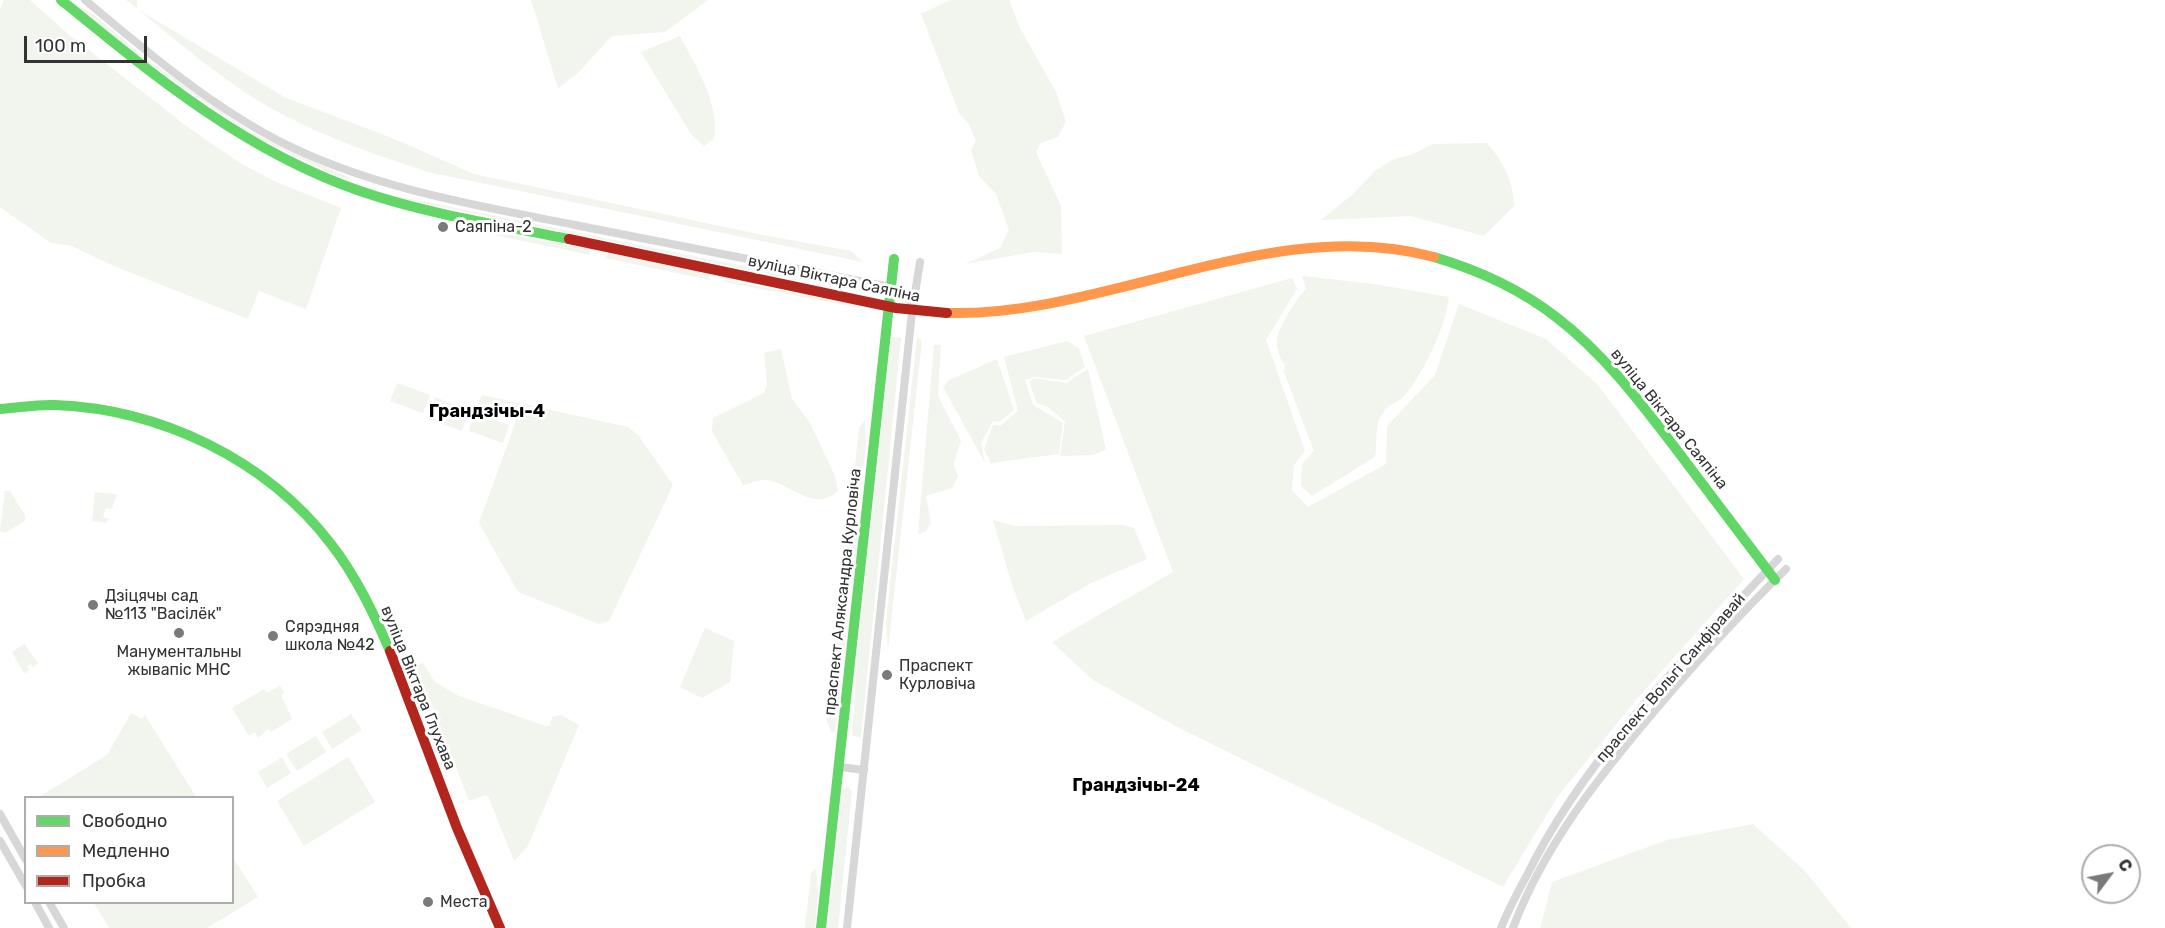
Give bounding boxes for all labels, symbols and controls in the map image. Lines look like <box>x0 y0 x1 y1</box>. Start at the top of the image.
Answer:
scale bar <box>27 24 150 62</box>
text: 100 m <box>35 35 86 57</box>
place label: Саяпіна-2 <box>455 217 532 237</box>
marker: Саяпіна-2 <box>436 220 450 234</box>
street label: вуліца Віктара Саяпіна <box>746 251 922 307</box>
street label: вуліца Віктара Саяпіна <box>1606 345 1732 493</box>
district label: Грандзічы-4 <box>429 401 545 423</box>
street label: праспект Аляксандра Курловіча <box>820 467 866 717</box>
place label: Дзіцячы сад №113 "Васілёк" <box>105 586 222 624</box>
street label: праспект Вольгі Санфіравай <box>1592 589 1750 767</box>
marker: Дзіцячы сад №113 "Васілёк" <box>86 598 100 612</box>
street label: вуліца Віктара Глухава <box>376 603 460 773</box>
place label: Сярэдняя школа №42 <box>285 617 375 655</box>
marker: Манументальны жывапіс МНС <box>172 626 186 640</box>
marker: Сярэдняя школа №42 <box>266 629 280 643</box>
place label: Манументальны жывапіс МНС <box>116 642 242 680</box>
place label: Праспект Курловіча <box>899 656 976 694</box>
marker: Праспект Курловіча <box>880 668 894 682</box>
district label: Грандзічы-24 <box>1072 775 1200 797</box>
legend <box>24 796 234 904</box>
text: Свободно <box>82 810 167 832</box>
text: Медленно <box>82 840 170 862</box>
north arrow <box>2081 844 2141 904</box>
text: С <box>2114 855 2136 875</box>
text: Пробка <box>82 870 146 892</box>
place label: Места <box>440 892 488 912</box>
marker: Места <box>421 895 435 909</box>

